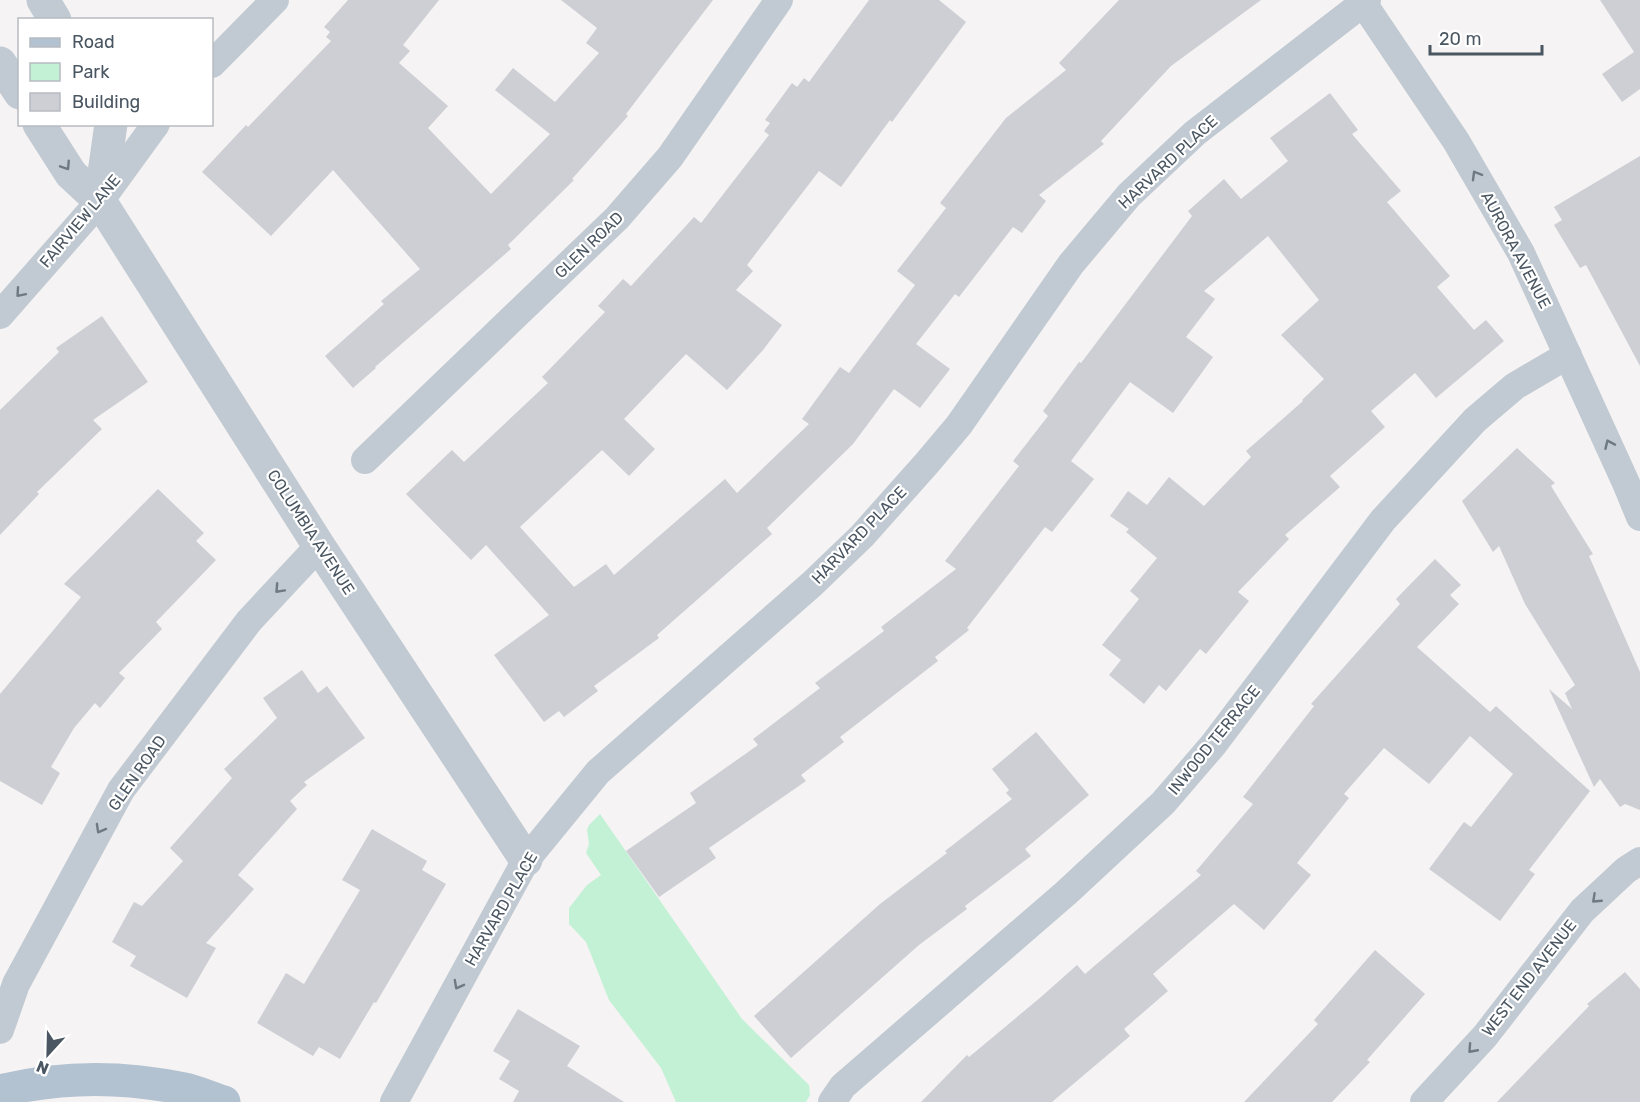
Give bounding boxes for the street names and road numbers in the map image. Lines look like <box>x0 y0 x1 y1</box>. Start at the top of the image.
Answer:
street label: HARVARD PLACE <box>1115 111 1221 213</box>
street label: FAIRVIEW LANE <box>36 171 124 271</box>
street label: AURORA AVENUE <box>1477 188 1555 312</box>
street label: GLEN ROAD <box>551 208 627 282</box>
street label: COLUMBIA AVENUE <box>264 466 358 598</box>
street label: HARVARD PLACE <box>808 482 910 588</box>
street label: INWOOD TERRACE <box>1164 681 1264 799</box>
street label: GLEN ROAD <box>104 732 170 814</box>
street label: HARVARD PLACE <box>461 849 541 969</box>
street label: WEST END AVENUE <box>1478 916 1580 1040</box>

